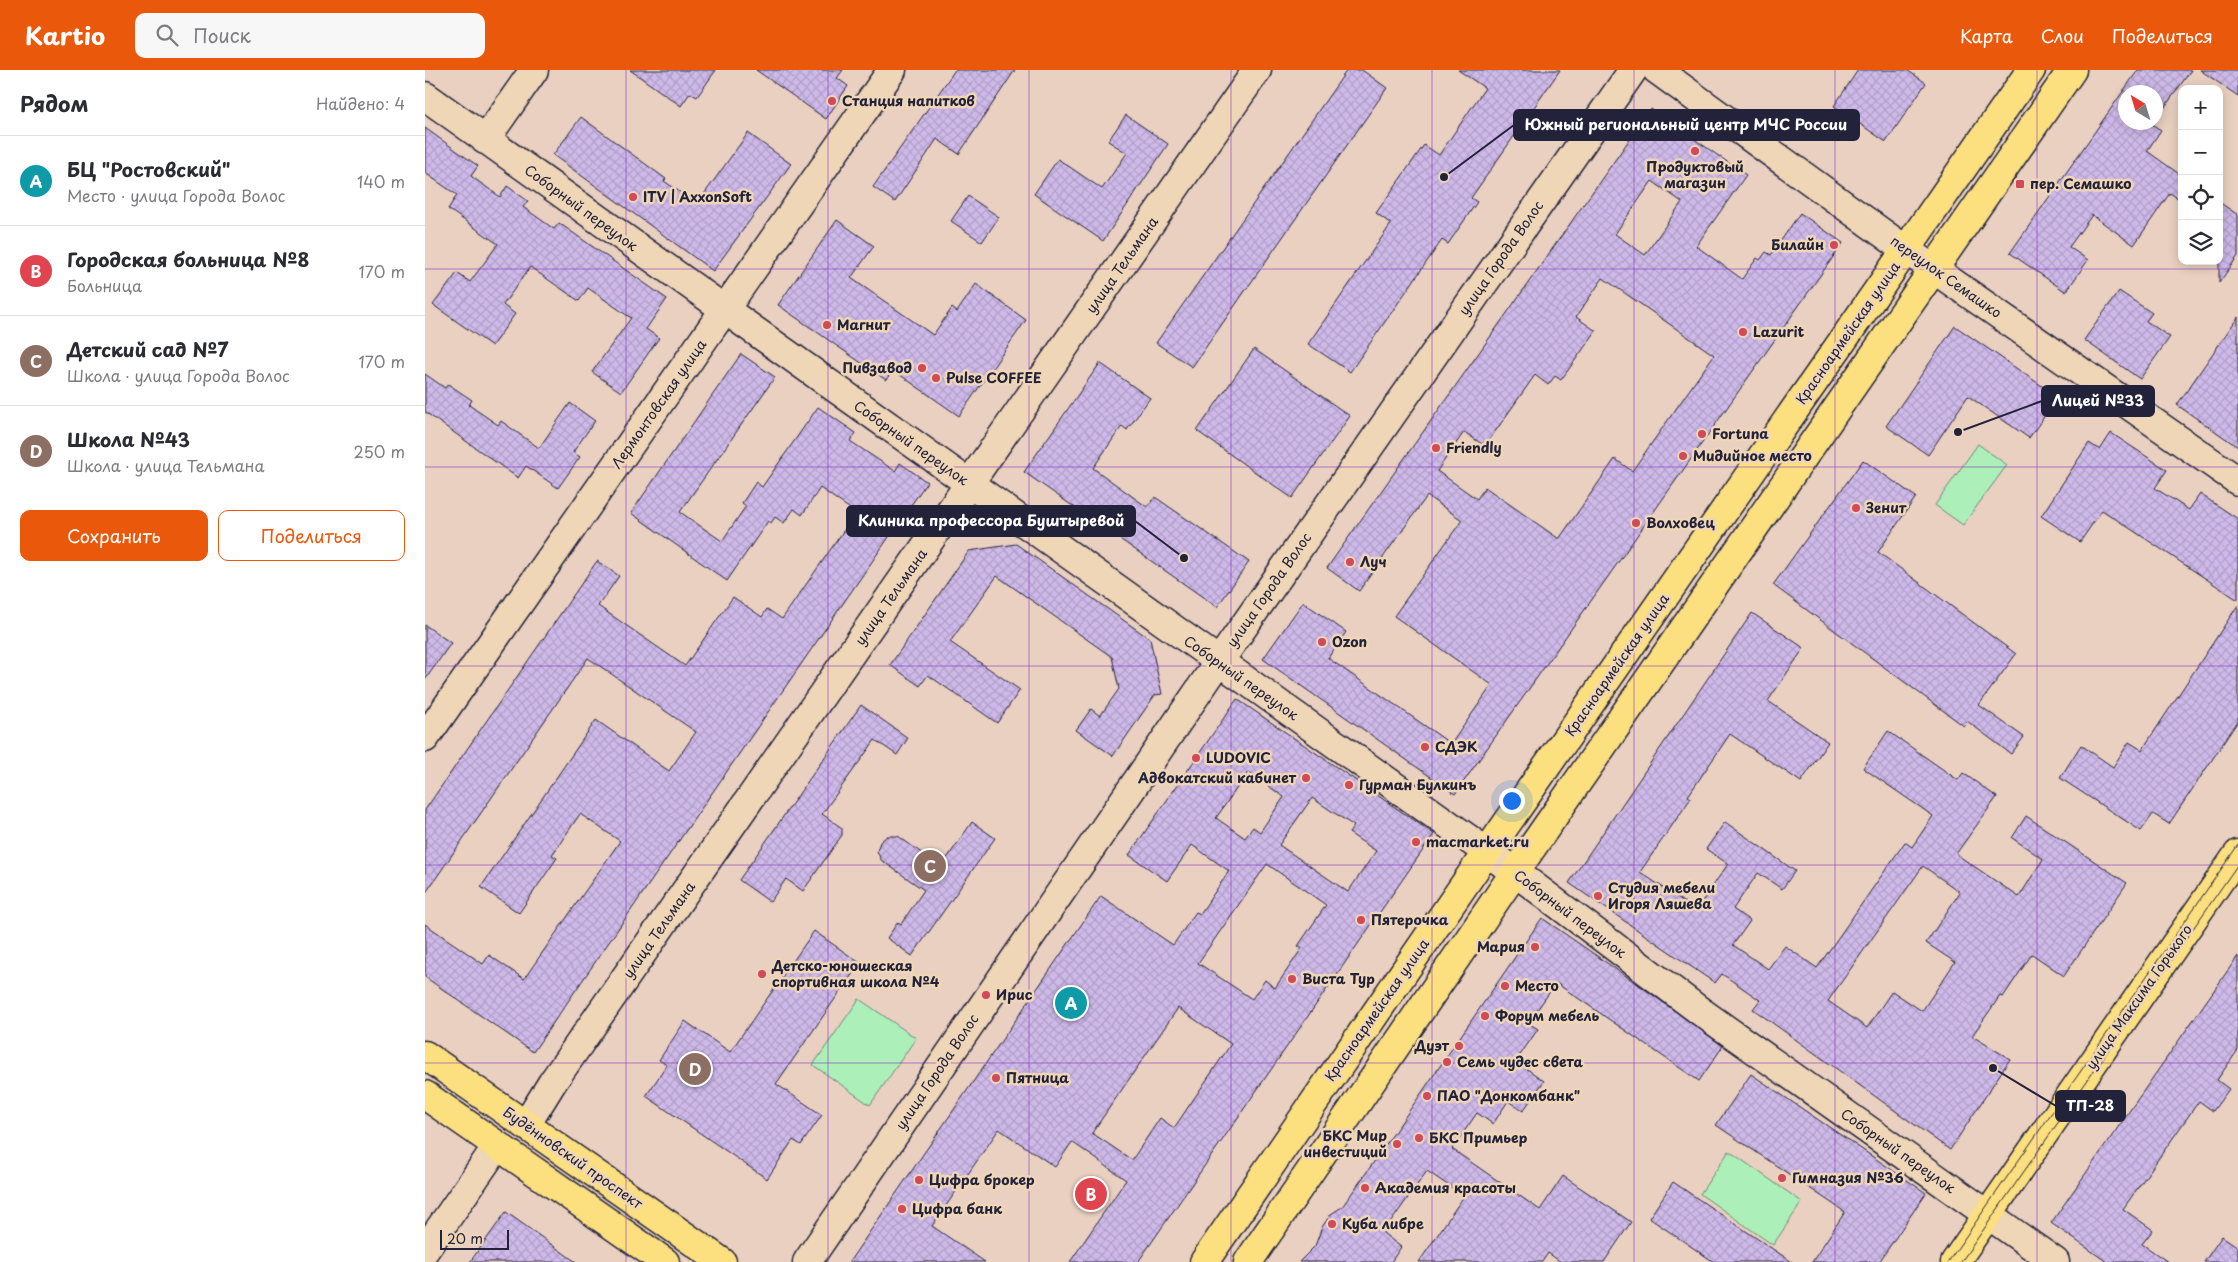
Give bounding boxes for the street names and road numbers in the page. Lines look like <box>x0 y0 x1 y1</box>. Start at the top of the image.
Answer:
street label: Соборный переулок <box>520 159 643 256</box>
street label: улица Города Волос <box>1453 196 1548 319</box>
street label: улица Тельмана <box>1080 212 1163 317</box>
street label: переулок Семашко <box>1886 230 2006 323</box>
street label: Красноармейская улица <box>1790 257 1905 408</box>
street label: Лермонтовская улица <box>606 335 711 473</box>
street label: Соборный переулок <box>850 395 973 490</box>
street label: улица Города Волос <box>1221 528 1316 651</box>
street label: улица Тельмана <box>849 544 932 649</box>
street label: Красноармейская улица <box>1559 589 1674 740</box>
street label: Соборный переулок <box>1180 630 1303 725</box>
street label: Соборный переулок <box>1510 864 1631 963</box>
street label: улица Тельмана <box>617 877 700 982</box>
street label: улица Максима Горького <box>2080 920 2197 1074</box>
street label: Красноармейская улица <box>1319 934 1434 1085</box>
street label: улица Города Волос <box>890 1009 983 1134</box>
street label: Будённовский проспект <box>499 1101 647 1214</box>
street label: Соборный переулок <box>1837 1103 1960 1198</box>

